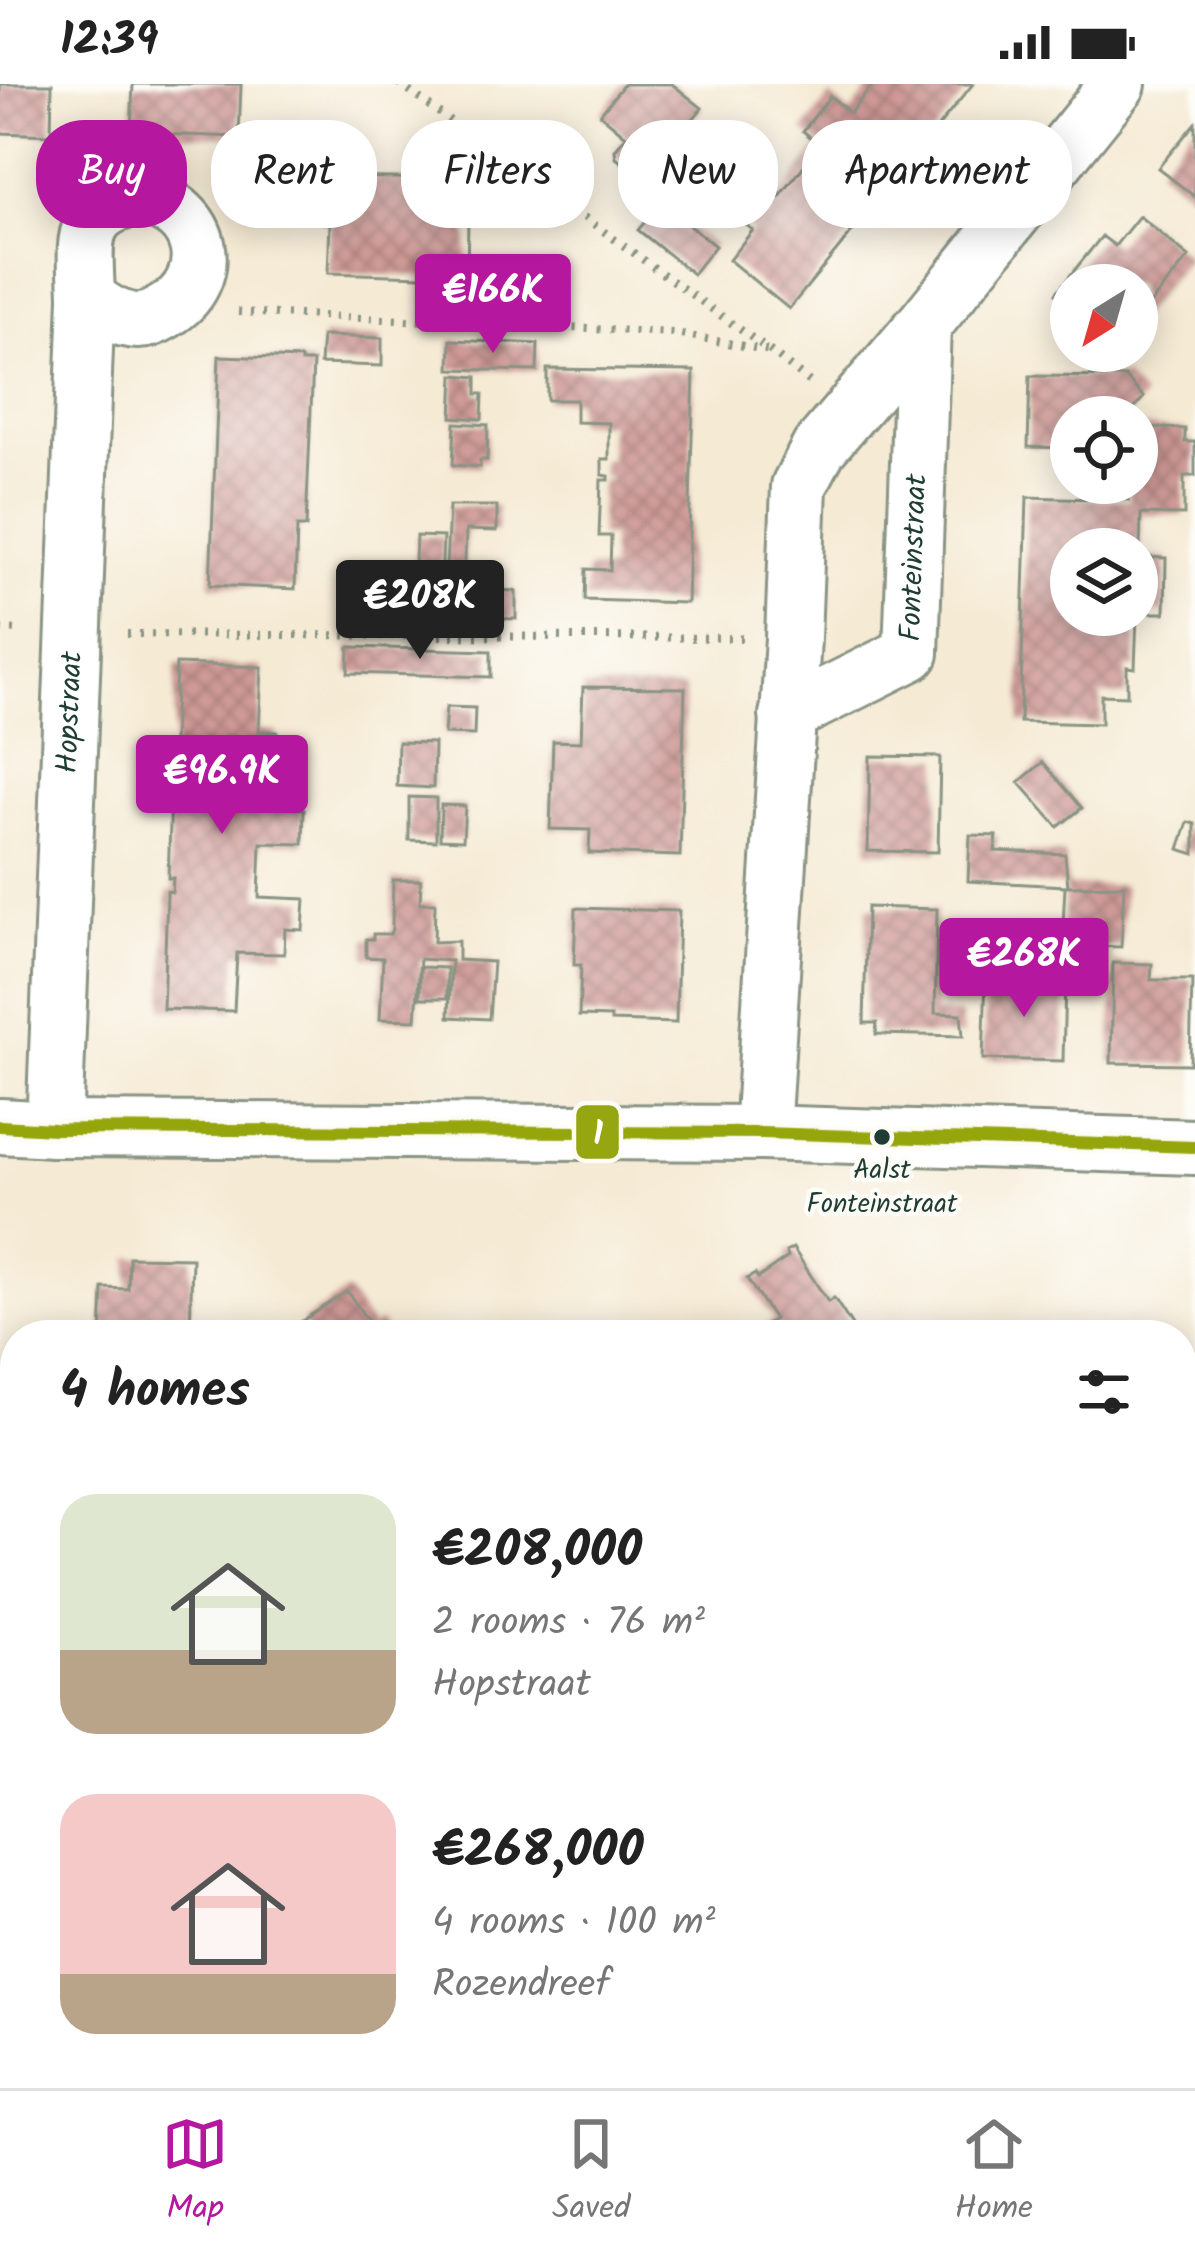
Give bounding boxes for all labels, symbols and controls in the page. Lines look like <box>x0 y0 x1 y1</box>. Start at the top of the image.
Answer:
text: 12:39 <box>60 6 158 78</box>
chip: Buy <box>36 120 187 228</box>
chip: Rent <box>211 120 377 228</box>
chip: Filters <box>401 120 594 228</box>
chip: New <box>618 120 778 228</box>
chip: Apartment <box>802 120 1072 228</box>
pin: €166K <box>409 254 577 356</box>
text: €166K <box>442 262 544 324</box>
north arrow <box>1050 264 1158 372</box>
map controls <box>1050 264 1158 636</box>
button: locate <box>1050 396 1158 504</box>
street label: Fonteinstraat <box>887 473 942 642</box>
button: layers <box>1050 528 1158 636</box>
pin: €208K <box>336 560 504 662</box>
text: €208K <box>363 568 477 630</box>
street label: Hopstraat <box>44 650 97 774</box>
pin: €96.9K <box>124 735 320 837</box>
text: €96.9K <box>163 743 281 805</box>
pin: €268K <box>940 918 1108 1020</box>
text: €268K <box>966 926 1082 988</box>
line badge: 1 <box>574 1103 621 1161</box>
text: 1 <box>593 1109 603 1162</box>
marker: Aalst Fonteinstraat <box>871 1126 893 1148</box>
place label: Aalst Fonteinstraat <box>807 1149 958 1226</box>
text: 4 homes <box>60 1352 250 1433</box>
icon: filters <box>1071 1359 1137 1425</box>
text: €208,000 <box>432 1512 642 1593</box>
icon: home <box>156 1542 300 1686</box>
text: 2 rooms · 76 m² <box>432 1593 705 1655</box>
text: Hopstraat <box>432 1655 591 1717</box>
text: €268,000 <box>432 1812 644 1893</box>
icon: home <box>156 1842 300 1986</box>
text: 4 rooms · 100 m² <box>432 1893 716 1955</box>
text: Rozendreef <box>432 1955 610 2017</box>
tab: Map <box>162 2111 228 2236</box>
tab: Saved <box>552 2111 631 2236</box>
tab: Home <box>955 2111 1033 2236</box>

